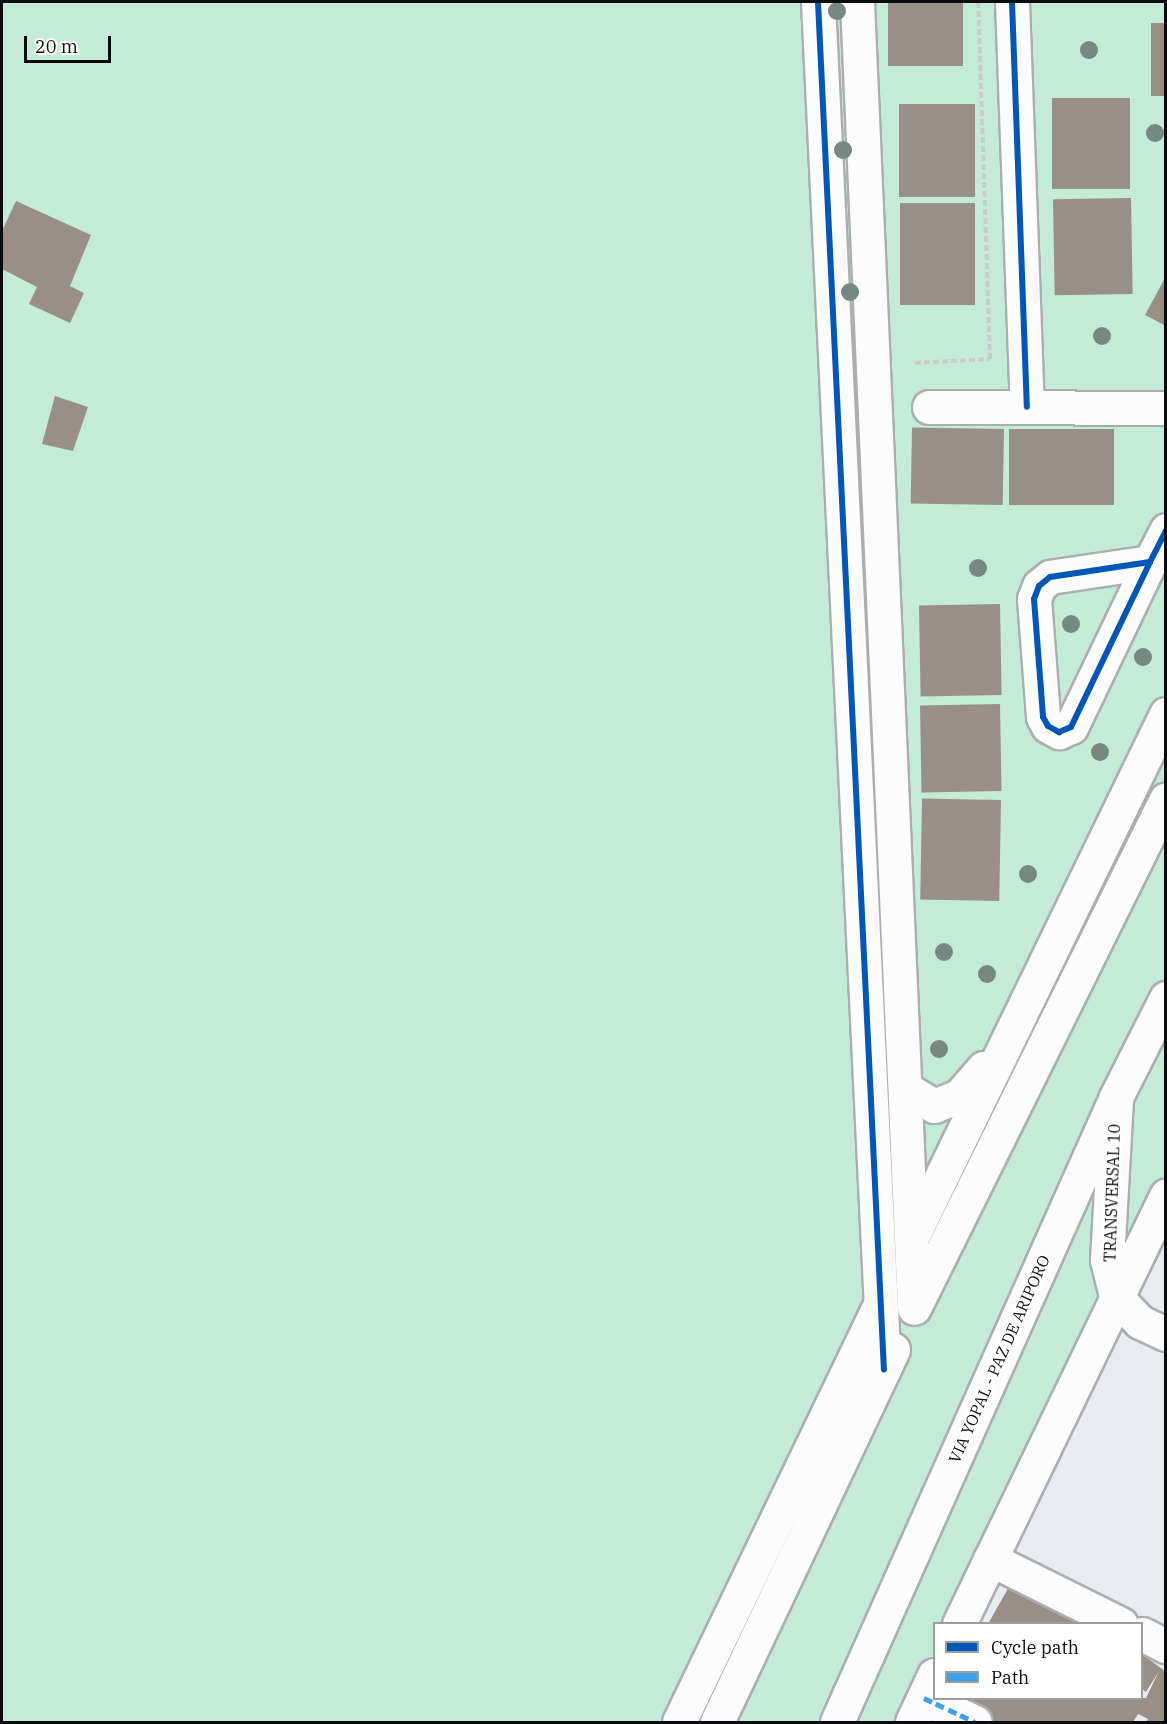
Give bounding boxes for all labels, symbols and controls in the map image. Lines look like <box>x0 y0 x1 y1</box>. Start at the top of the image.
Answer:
scale bar <box>27 24 114 62</box>
text: 20 m <box>35 35 78 58</box>
street label: TRANSVERSAL 10 <box>1100 1124 1124 1262</box>
street label: VIA YOPAL - PAZ DE ARIPORO <box>944 1252 1054 1466</box>
legend <box>933 1622 1143 1700</box>
text: Cycle path <box>991 1636 1079 1659</box>
text: Path <box>991 1666 1029 1689</box>

